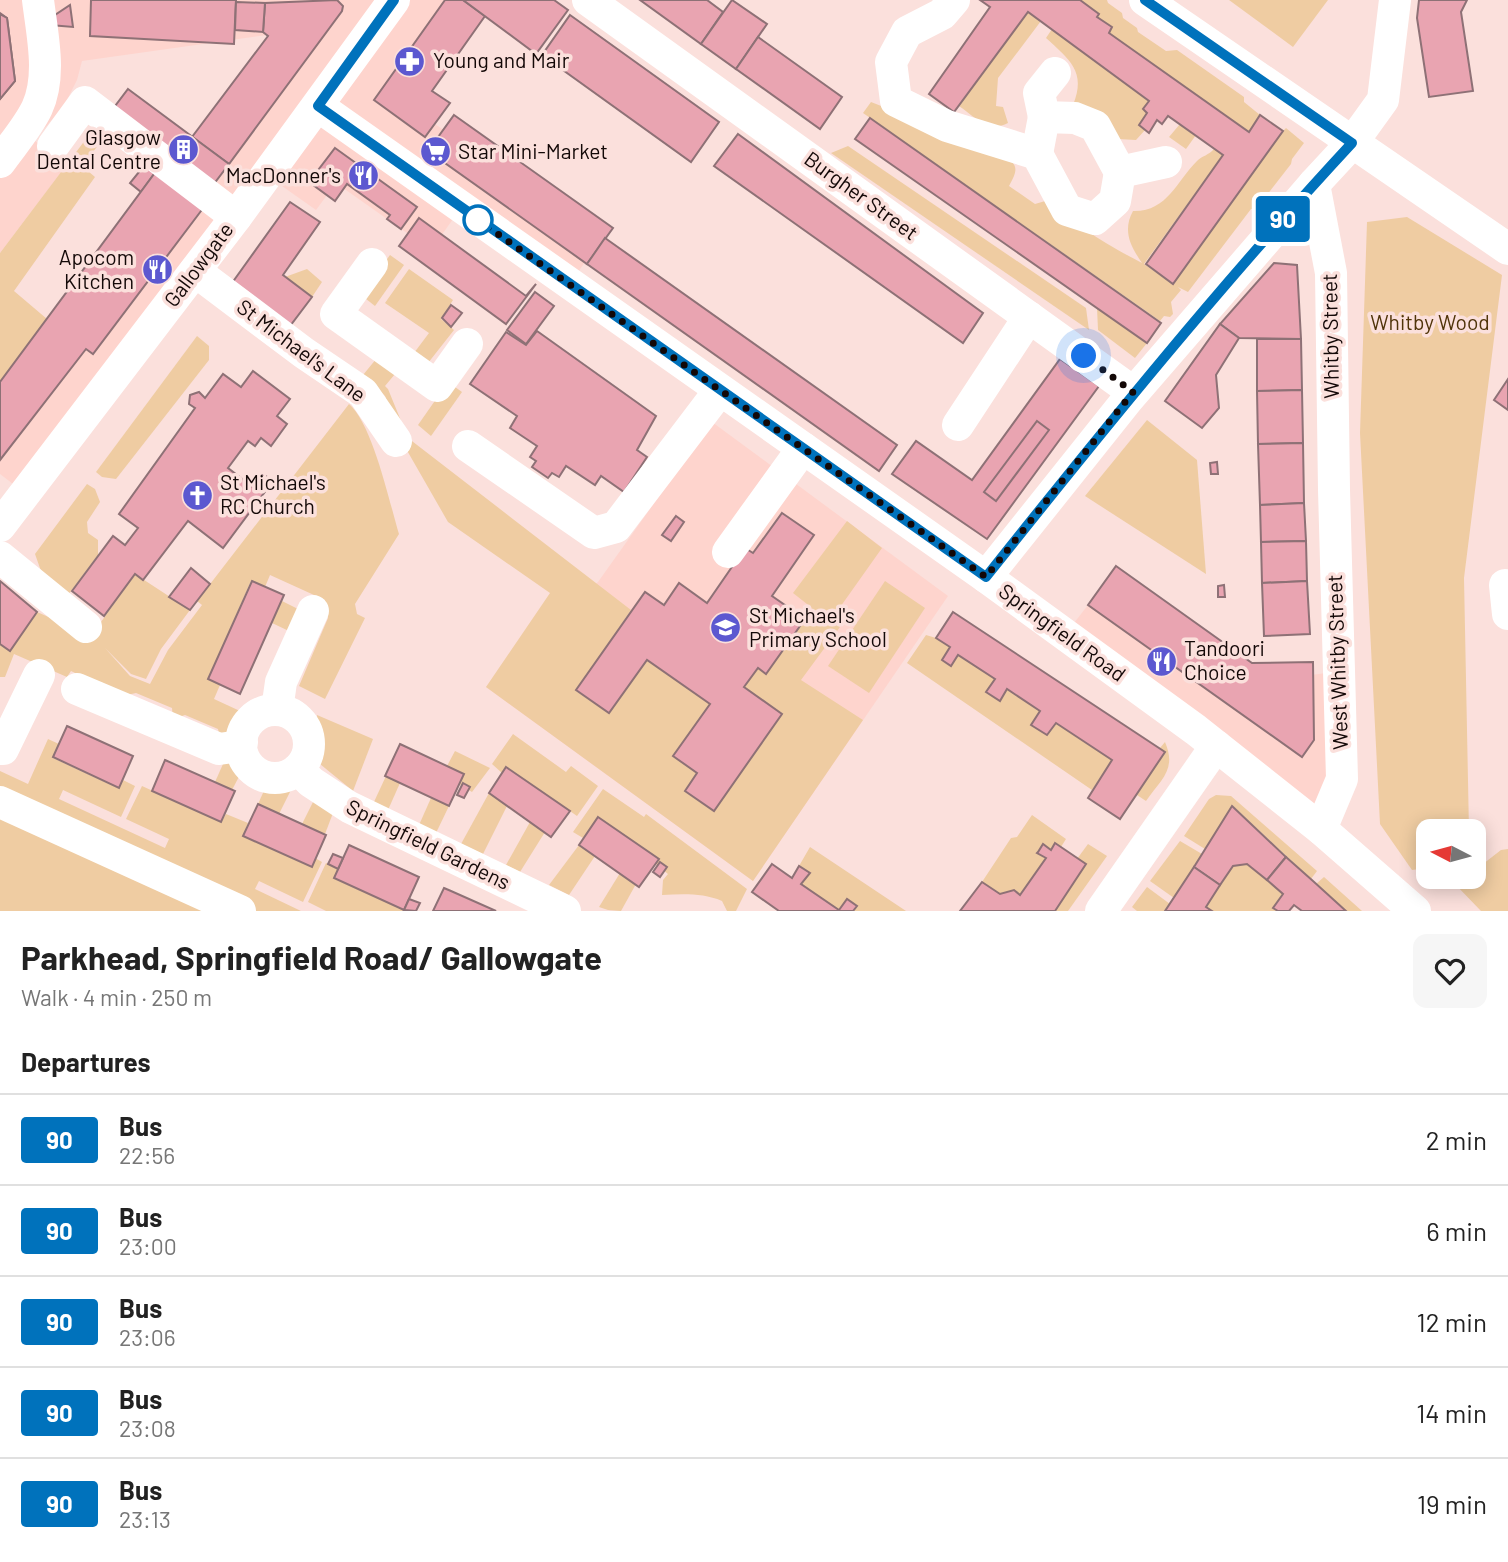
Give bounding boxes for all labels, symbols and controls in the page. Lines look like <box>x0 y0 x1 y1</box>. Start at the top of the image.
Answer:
pharmacy icon: Young and Mair <box>393 44 427 78</box>
place label: Young and Mair <box>433 47 570 72</box>
place label: Glasgow Dental Centre <box>36 124 161 173</box>
building icon: Glasgow Dental Centre <box>167 133 201 167</box>
supermarket icon: Star Mini-Market <box>418 135 452 169</box>
place label: Star Mini-Market <box>458 138 608 163</box>
street label: Burgher Street <box>800 145 924 244</box>
restaurant icon: MacDonner's <box>347 159 381 193</box>
place label: MacDonner's <box>226 162 341 187</box>
line badge: 90 <box>1252 196 1314 242</box>
text: 90 <box>1270 204 1296 233</box>
unlabelled marker <box>463 205 493 235</box>
street label: Gallowgate <box>158 217 238 311</box>
place label: Apocom Kitchen <box>59 244 134 293</box>
restaurant icon: Apocom Kitchen <box>140 253 174 287</box>
street label: Whitby Street <box>1316 273 1343 399</box>
street label: St Michael's Lane <box>232 293 371 406</box>
park label: Whitby Wood <box>1370 309 1490 334</box>
your location <box>1066 338 1101 373</box>
place label: St Michael's RC Church <box>220 469 326 518</box>
church icon: St Michael's RC Church <box>180 478 214 512</box>
street label: West Whitby Street <box>1321 574 1352 750</box>
street label: Springfield Road <box>995 577 1131 686</box>
place label: St Michael's Primary School <box>749 602 887 651</box>
school or university icon: St Michael's Primary School <box>709 611 743 645</box>
place label: Tandoori Choice <box>1184 635 1265 684</box>
restaurant icon: Tandoori Choice <box>1144 644 1178 678</box>
street label: Springfield Gardens <box>343 793 515 894</box>
north arrow <box>1416 819 1486 889</box>
map controls <box>1416 819 1486 889</box>
button: heart <box>1413 934 1487 1008</box>
text: Parkhead, Springfield Road/ Gallowgate <box>21 937 602 977</box>
text: Walk · 4 min · 250 m <box>21 983 212 1011</box>
text: Departures <box>21 1046 151 1077</box>
text: Bus <box>119 1110 162 1141</box>
text: 2 min <box>1426 1124 1487 1155</box>
text: 90 <box>46 1125 73 1154</box>
text: 22:56 <box>119 1141 175 1169</box>
text: Bus <box>119 1201 162 1232</box>
text: 6 min <box>1426 1215 1487 1246</box>
text: 90 <box>46 1216 73 1245</box>
text: 23:00 <box>119 1232 177 1260</box>
text: Bus <box>119 1292 162 1323</box>
text: 12 min <box>1417 1306 1487 1337</box>
text: 90 <box>46 1307 73 1336</box>
text: 23:06 <box>119 1323 176 1351</box>
text: Bus <box>119 1383 162 1414</box>
text: 14 min <box>1416 1397 1487 1428</box>
text: 90 <box>46 1398 73 1427</box>
text: 23:08 <box>119 1414 176 1442</box>
text: Bus <box>119 1474 162 1505</box>
text: 19 min <box>1417 1488 1487 1519</box>
text: 90 <box>46 1489 73 1518</box>
text: 23:13 <box>119 1505 171 1533</box>

